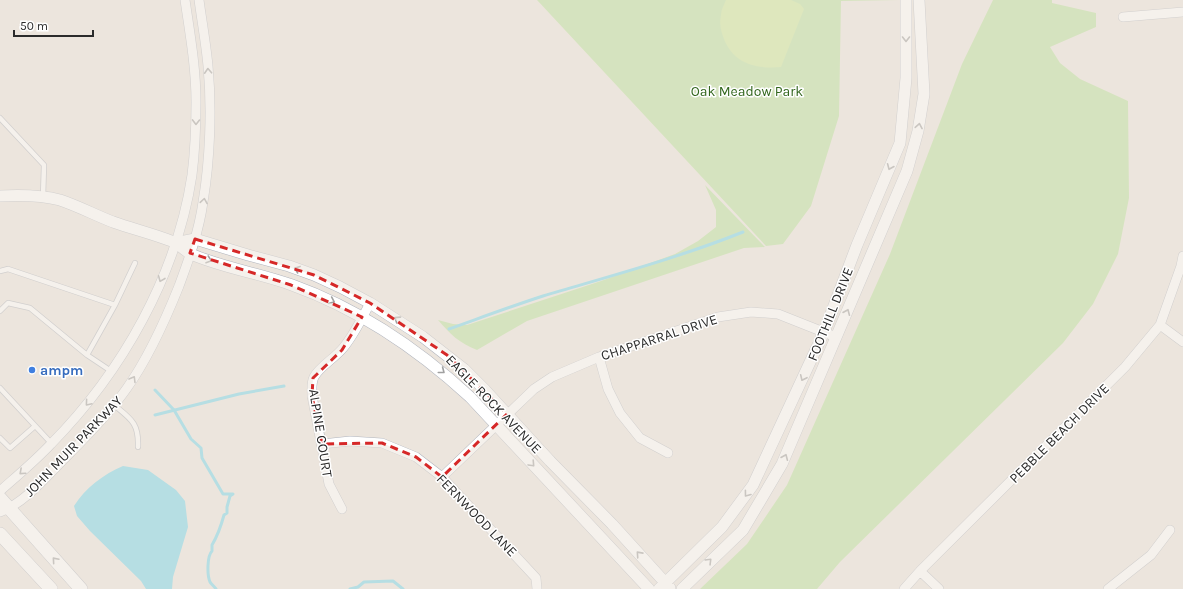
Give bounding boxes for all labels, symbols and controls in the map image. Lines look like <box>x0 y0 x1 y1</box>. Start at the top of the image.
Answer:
scale bar <box>14 12 93 38</box>
text: 50 m <box>20 19 48 33</box>
one-way arrow <box>902 36 910 42</box>
one-way arrow <box>204 68 212 74</box>
park label: Oak Meadow Park <box>691 83 803 100</box>
one-way arrow <box>191 119 200 125</box>
one-way arrow <box>914 123 922 129</box>
one-way arrow <box>887 162 895 170</box>
one-way arrow <box>199 198 207 204</box>
one-way arrow <box>206 255 213 264</box>
street label: FOOTHILL DRIVE <box>804 265 857 364</box>
one-way arrow <box>293 266 300 274</box>
one-way arrow <box>157 276 165 283</box>
one-way arrow <box>328 296 336 304</box>
one-way arrow <box>842 309 850 316</box>
street label: CHAPPARRAL DRIVE <box>599 311 720 364</box>
one-way arrow <box>394 316 401 324</box>
street label: EAGLE ROCK AVENUE <box>442 351 545 457</box>
place label: ampm <box>40 362 83 379</box>
marker: ampm <box>27 365 37 375</box>
one-way arrow <box>437 366 444 373</box>
one-way arrow <box>800 373 808 381</box>
one-way arrow <box>128 376 135 383</box>
street label: PEBBLE BEACH DRIVE <box>1006 380 1113 487</box>
street label: ALPINE COURT <box>305 388 336 479</box>
street label: JOHN MUIR PARKWAY <box>21 392 126 500</box>
one-way arrow <box>85 398 92 405</box>
one-way arrow <box>780 454 788 462</box>
one-way arrow <box>528 459 535 467</box>
one-way arrow <box>19 467 26 474</box>
street label: FERNWOOD LANE <box>433 470 520 560</box>
one-way arrow <box>744 490 751 497</box>
one-way arrow <box>637 552 644 559</box>
one-way arrow <box>52 557 59 564</box>
one-way arrow <box>704 558 712 566</box>

